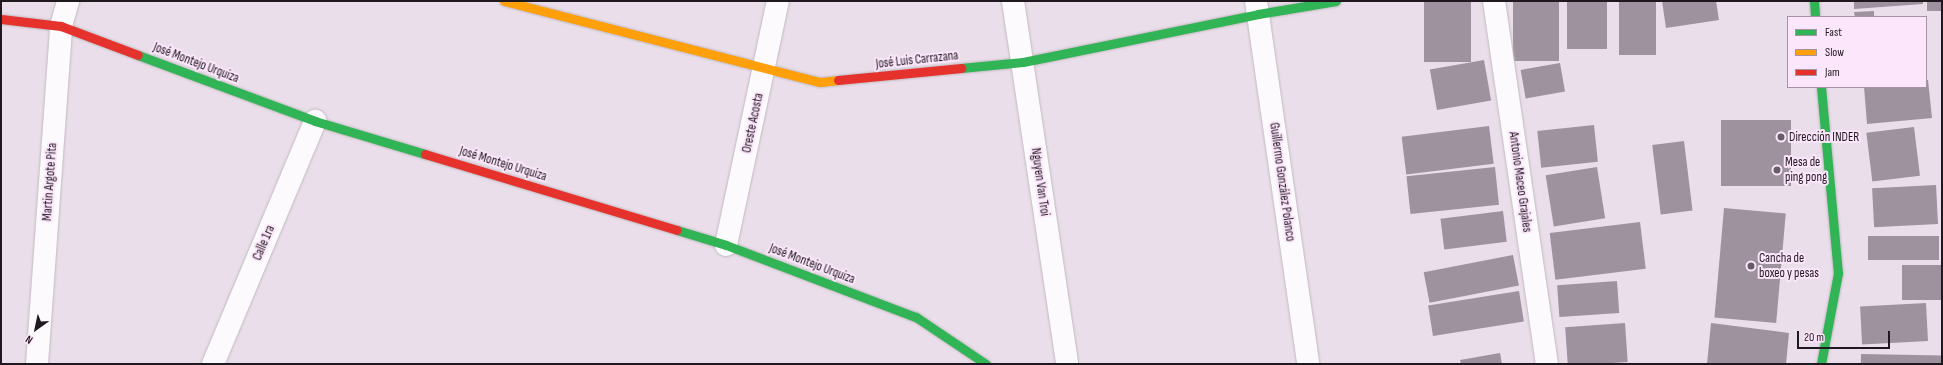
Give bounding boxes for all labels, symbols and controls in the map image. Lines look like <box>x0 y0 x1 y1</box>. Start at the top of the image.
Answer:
legend <box>1787 16 1927 88</box>
text: Fast <box>1825 25 1842 40</box>
street label: José Montejo Urquiza <box>151 39 241 87</box>
text: Slow <box>1825 45 1844 60</box>
street label: José Luis Carrazana <box>875 48 959 72</box>
text: Jam <box>1825 65 1840 80</box>
street label: Oreste Acosta <box>739 92 767 154</box>
street label: Guillermo González Polanco <box>1266 122 1298 242</box>
place label: Dirección INDER <box>1789 129 1859 145</box>
street label: Antonio Maceo Grajales <box>1505 131 1535 233</box>
marker: Dirección INDER <box>1776 132 1786 142</box>
street label: Martin Argote Pita <box>39 142 61 222</box>
street label: José Montejo Urquiza <box>457 143 549 185</box>
street label: Nguyen Van Troi <box>1027 147 1053 217</box>
place label: Mesa de ping pong <box>1785 155 1827 186</box>
marker: Mesa de ping pong <box>1772 165 1782 175</box>
street label: Calle 1ra <box>250 223 278 263</box>
street label: José Montejo Urquiza <box>767 240 857 288</box>
place label: Cancha de boxeo y pesas <box>1759 251 1819 282</box>
marker: Cancha de boxeo y pesas <box>1746 261 1756 271</box>
north arrow <box>16 309 56 349</box>
scale bar <box>1799 323 1892 349</box>
text: 20 m <box>1804 330 1824 345</box>
text: N <box>23 332 35 347</box>

